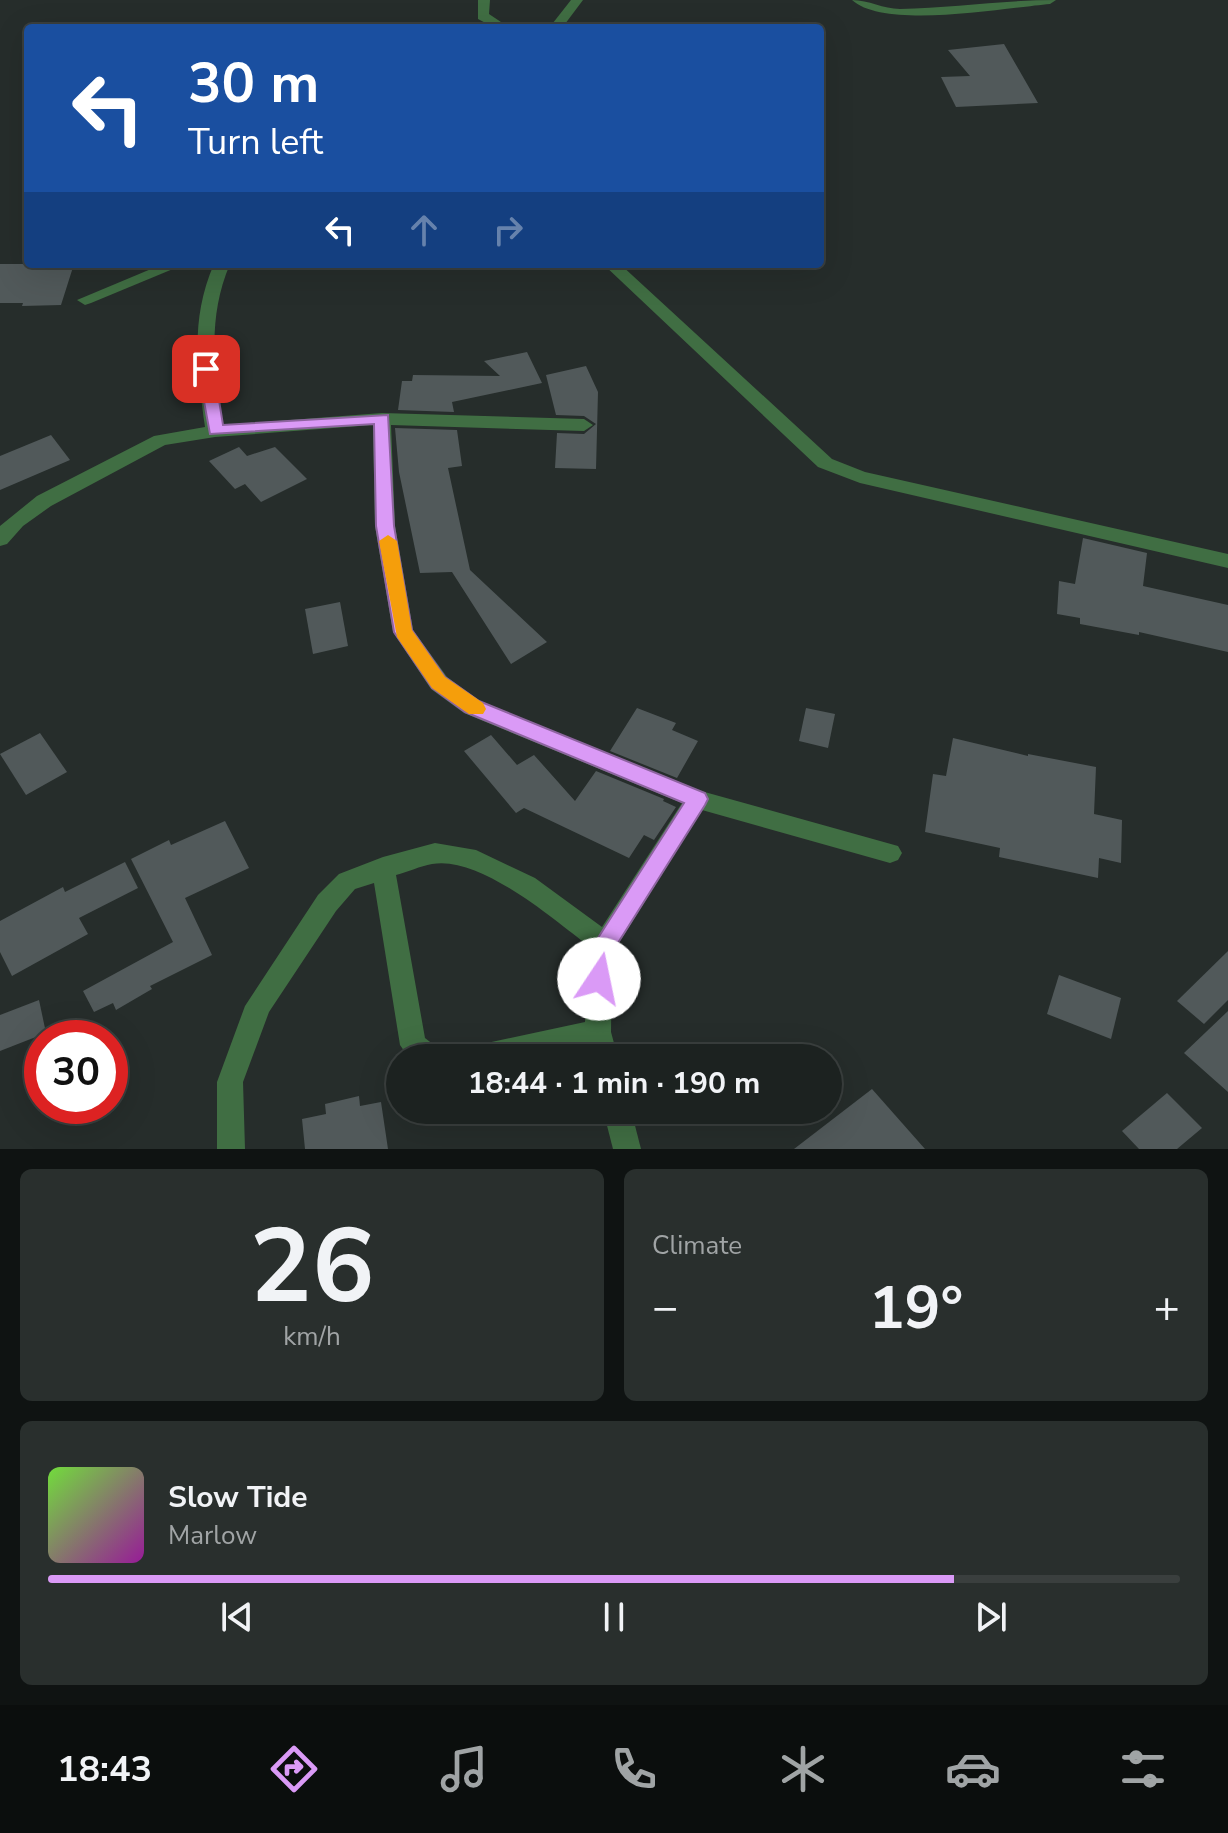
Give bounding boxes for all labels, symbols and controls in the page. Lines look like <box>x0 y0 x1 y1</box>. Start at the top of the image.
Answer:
text: 30 m <box>188 45 319 122</box>
icon: left <box>56 56 160 160</box>
text: Turn left <box>188 118 323 167</box>
icon: left <box>318 208 362 252</box>
icon: ahead <box>402 208 446 252</box>
icon: right <box>486 208 530 252</box>
pin <box>172 335 240 403</box>
icon: arrive <box>184 347 228 391</box>
position arrow <box>557 937 641 1021</box>
speed limit sign: 30 <box>24 1020 128 1124</box>
text: 18:44 · 1 min · 190 m <box>468 1063 760 1104</box>
text: 26 <box>250 1196 374 1338</box>
text: Climate <box>652 1228 742 1263</box>
text: 19° <box>869 1267 963 1349</box>
text: − <box>652 1278 678 1338</box>
text: + <box>1154 1278 1180 1338</box>
text: km/h <box>283 1319 341 1354</box>
text: Slow Tide <box>168 1477 308 1518</box>
text: Marlow <box>168 1518 257 1553</box>
icon: previous <box>215 1595 259 1639</box>
icon: pause <box>592 1595 636 1639</box>
icon: next <box>969 1595 1013 1639</box>
icon: directions <box>266 1741 322 1797</box>
icon: music <box>436 1741 492 1797</box>
icon: phone <box>606 1741 662 1797</box>
icon: climate <box>775 1741 831 1797</box>
icon: car <box>945 1741 1001 1797</box>
icon: filters <box>1115 1741 1171 1797</box>
text: 18:43 <box>57 1745 152 1794</box>

